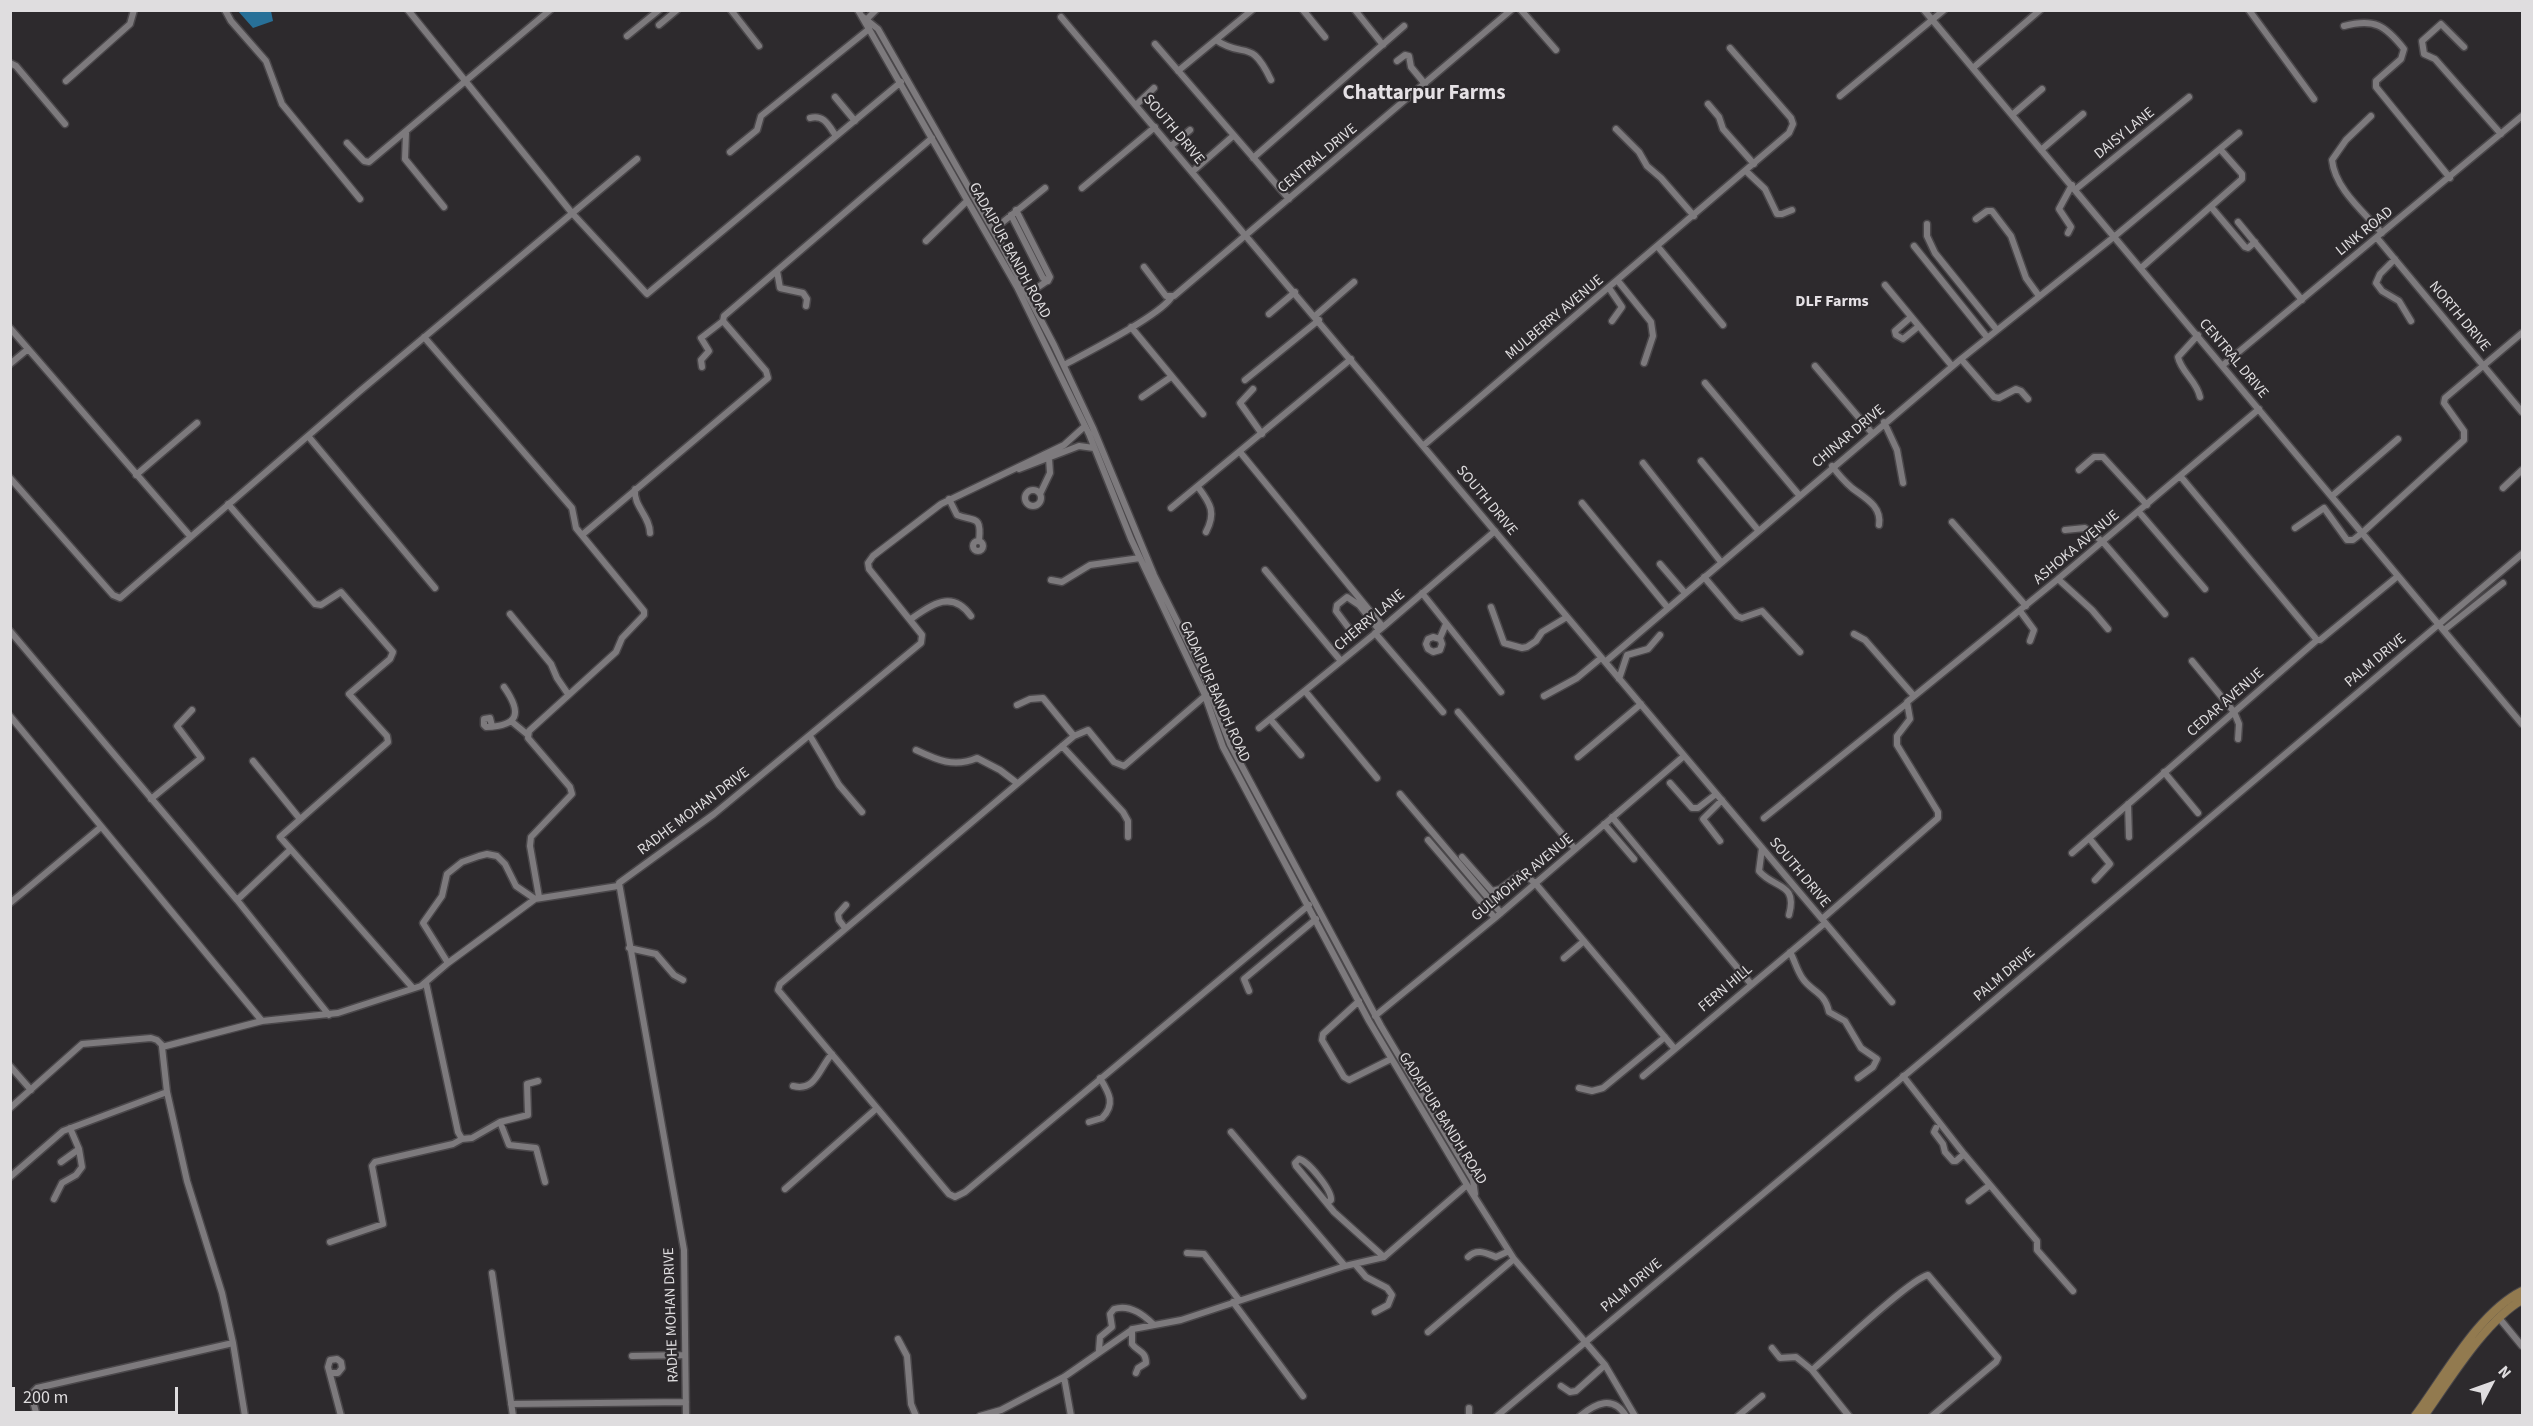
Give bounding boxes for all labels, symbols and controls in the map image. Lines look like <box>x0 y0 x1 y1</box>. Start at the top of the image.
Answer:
district label: Chattarpur Farms <box>1342 81 1506 107</box>
street label: SOUTH DRIVE <box>1139 91 1207 169</box>
street label: DAISY LANE <box>2091 104 2159 164</box>
street label: CENTRAL DRIVE <box>1275 120 1361 198</box>
street label: GADAIPUR BANDH ROAD <box>964 180 1054 322</box>
street label: LINK ROAD <box>2333 204 2397 260</box>
street label: MULBERRY AVENUE <box>1502 272 1608 364</box>
street label: NORTH DRIVE <box>2424 278 2494 356</box>
district label: DLF Farms <box>1795 292 1869 312</box>
street label: CENTRAL DRIVE <box>2194 316 2272 402</box>
street label: CHINAR DRIVE <box>1809 401 1889 473</box>
street label: SOUTH DRIVE <box>1452 462 1520 540</box>
street label: ASHOKA AVENUE <box>2030 507 2124 589</box>
street label: CHERRY LANE <box>1331 586 1409 656</box>
street label: GADAIPUR BANDH ROAD <box>1175 619 1253 765</box>
street label: PALM DRIVE <box>2342 630 2410 692</box>
street label: CEDAR AVENUE <box>2184 665 2268 741</box>
street label: RADHE MOHAN DRIVE <box>635 764 753 860</box>
street label: GULMOHAR AVENUE <box>1468 830 1578 926</box>
street label: SOUTH DRIVE <box>1765 834 1833 912</box>
street label: PALM DRIVE <box>1971 944 2039 1006</box>
street label: FERN HILL <box>1695 961 1757 1017</box>
street label: GADAIPUR BANDH ROAD <box>1394 1050 1490 1188</box>
street label: RADHE MOHAN DRIVE <box>661 1247 683 1383</box>
street label: PALM DRIVE <box>1598 1255 1666 1317</box>
north arrow <box>2461 1354 2521 1414</box>
text: N <box>2493 1361 2516 1383</box>
scale bar <box>15 1375 182 1413</box>
text: 200 m <box>23 1385 68 1410</box>

